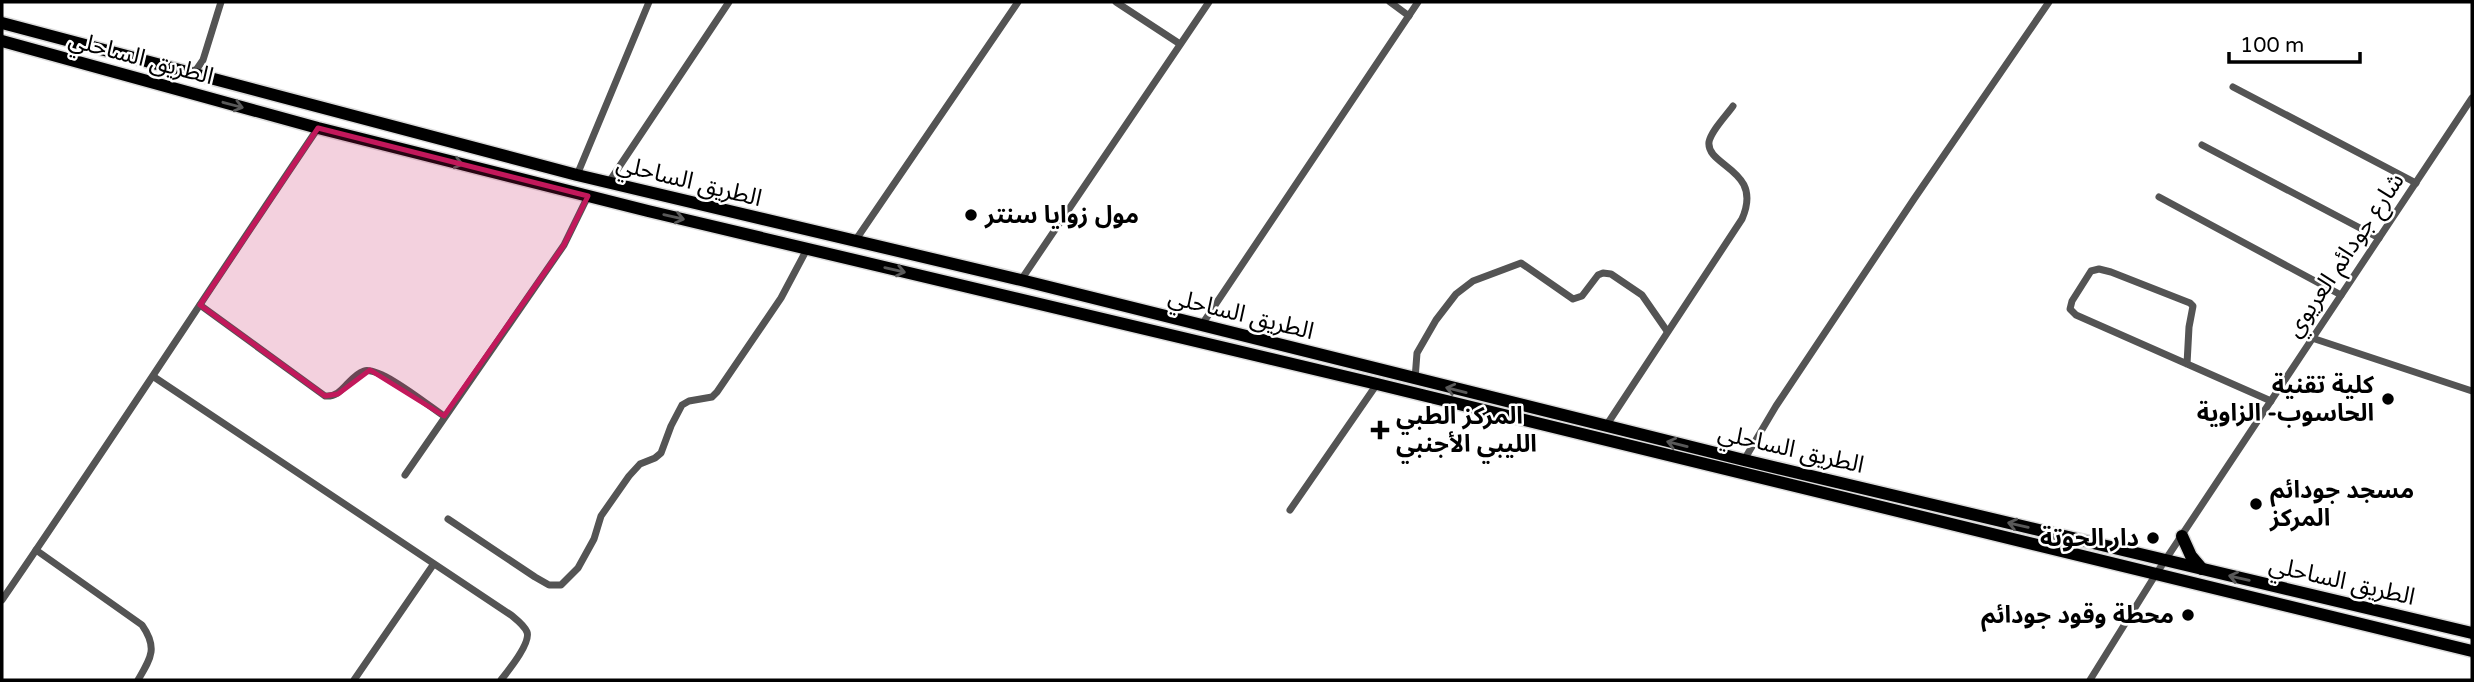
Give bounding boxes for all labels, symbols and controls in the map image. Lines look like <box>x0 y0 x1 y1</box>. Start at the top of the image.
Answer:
scale bar <box>2229 21 2360 65</box>
street label: الطريق الساحلي <box>64 25 217 95</box>
text: 100 m <box>2240 33 2304 58</box>
one-way arrow <box>221 99 244 112</box>
street label: الطريق الساحلي <box>612 149 765 217</box>
one-way arrow <box>441 156 464 169</box>
street label: شارع جودائم العريوي <box>2279 167 2414 345</box>
place label: مول زوايا سنتر <box>984 201 1139 230</box>
marker: مول زوايا سنتر <box>963 207 979 223</box>
one-way arrow <box>662 211 685 225</box>
one-way arrow <box>883 264 906 277</box>
street label: الطريق الساحلي <box>1164 282 1317 350</box>
place label: كلية تقنية الحاسوب- الزاوية <box>2197 371 2375 428</box>
one-way arrow <box>1445 382 1468 396</box>
marker: كلية تقنية الحاسوب- الزاوية <box>2380 391 2396 407</box>
place label: المركز الطبي الليبي الأجنبي <box>1396 402 1537 463</box>
street label: الطريق الساحلي <box>1714 418 1867 483</box>
marker: المركز الطبي الليبي الأجنبي <box>1370 420 1390 440</box>
one-way arrow <box>1666 437 1689 450</box>
place label: مسجد جودائم المركز <box>2269 476 2414 533</box>
marker: مسجد جودائم المركز <box>2248 496 2264 512</box>
one-way arrow <box>2007 518 2030 531</box>
place label: دار الحوتة <box>2040 524 2139 553</box>
marker: دار الحوتة <box>2145 530 2161 546</box>
street label: الطريق الساحلي <box>2265 550 2418 615</box>
one-way arrow <box>2228 571 2251 584</box>
place label: محطة وقود جودائم <box>1981 601 2174 632</box>
marker: محطة وقود جودائم <box>2180 607 2196 623</box>

